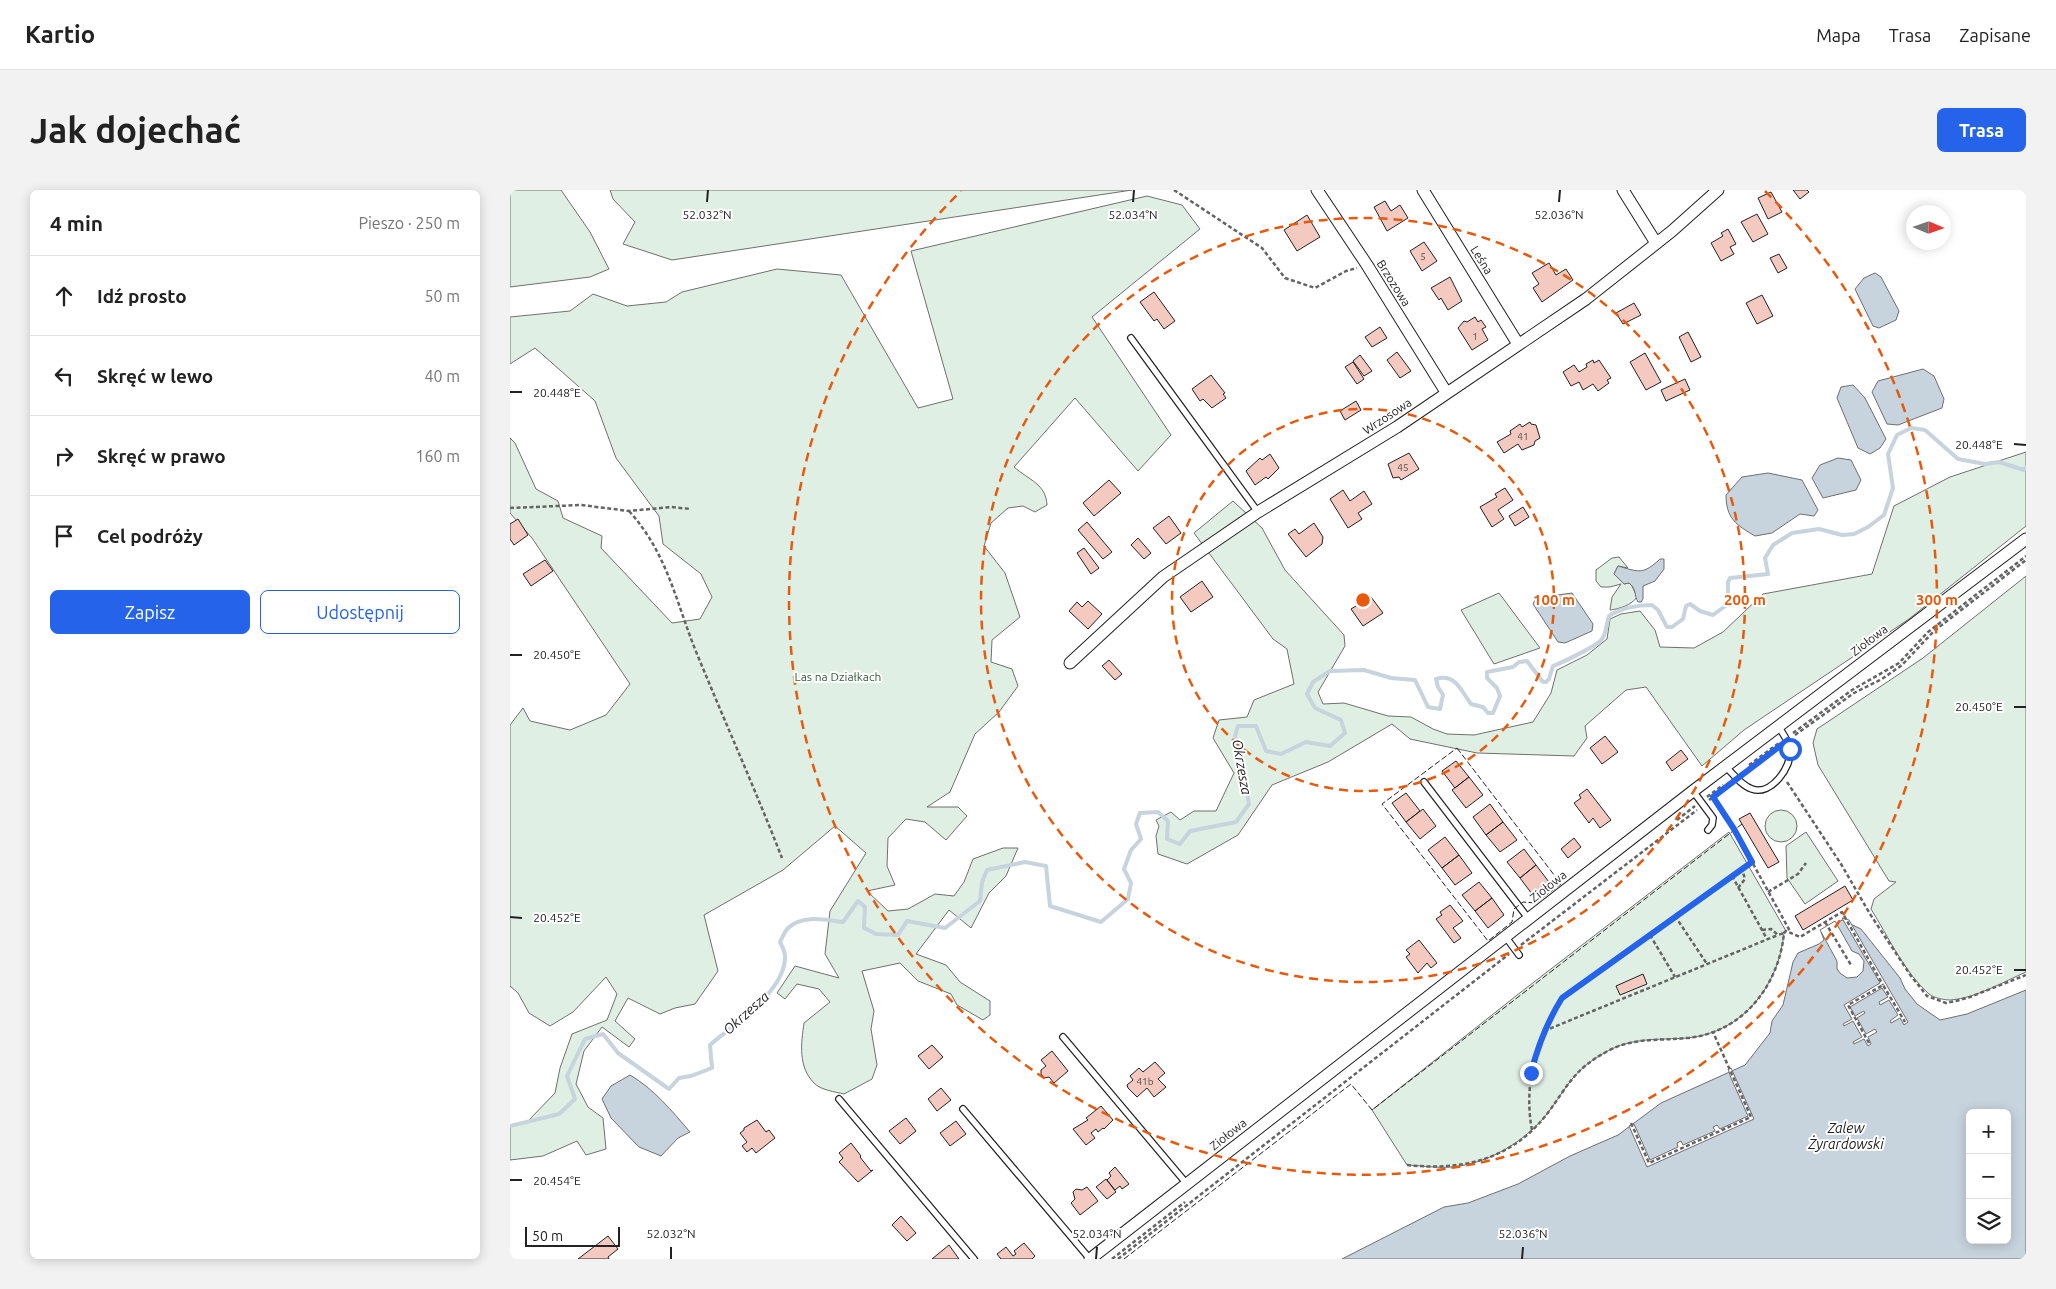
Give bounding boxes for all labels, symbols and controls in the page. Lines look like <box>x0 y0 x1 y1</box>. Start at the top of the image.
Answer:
text: Kartio <box>25 21 95 48</box>
text: Mapa <box>1816 25 1861 45</box>
text: Trasa <box>1889 25 1931 45</box>
text: Zapisane <box>1959 25 2031 45</box>
button: Trasa <box>1937 108 2026 152</box>
text: Jak dojechać <box>30 110 241 150</box>
north arrow <box>1906 205 1951 250</box>
text: 52.032°N <box>682 208 732 221</box>
text: 52.034°N <box>1108 208 1158 221</box>
text: 52.036°N <box>1534 208 1584 221</box>
text: 4 min <box>50 211 103 235</box>
text: Pieszo · 250 m <box>358 214 460 232</box>
street label: Leśna <box>1468 243 1496 277</box>
house number: 5 <box>1420 251 1426 262</box>
street label: Brzozowa <box>1375 257 1413 309</box>
icon: ahead <box>50 282 78 310</box>
text: Idź prosto <box>97 285 187 307</box>
text: 50 m <box>424 287 460 305</box>
house number: 1 <box>1472 331 1478 342</box>
icon: left <box>50 362 78 390</box>
text: Skręć w lewo <box>97 365 213 387</box>
text: 40 m <box>424 367 460 385</box>
text: 20.448°E <box>533 386 581 399</box>
street label: Wrzosowa <box>1360 395 1414 437</box>
house number: 41 <box>1517 431 1529 442</box>
text: 20.448°E <box>1955 438 2003 451</box>
icon: right <box>50 442 78 470</box>
text: Skręć w prawo <box>97 445 226 467</box>
text: 160 m <box>415 447 460 465</box>
house number: 45 <box>1397 462 1409 473</box>
icon: arrive <box>50 522 78 550</box>
text: Cel podróży <box>97 525 203 547</box>
button: Zapisz <box>50 590 250 634</box>
button: Udostępnij <box>260 590 460 634</box>
centre of rings <box>1354 591 1372 609</box>
text: 100 m <box>1533 591 1575 608</box>
text: 200 m <box>1724 591 1766 608</box>
text: 300 m <box>1916 591 1958 608</box>
street label: Ziołowa <box>1848 622 1890 658</box>
text: 20.450°E <box>533 648 581 661</box>
park label: Las na Działkach <box>795 670 881 683</box>
text: 20.450°E <box>1955 700 2003 713</box>
water label: Okrzesza <box>1229 738 1255 797</box>
route start <box>1779 738 1802 761</box>
street label: Ziołowa <box>1527 868 1569 904</box>
text: 20.452°E <box>533 911 581 924</box>
text: 20.452°E <box>1955 963 2003 976</box>
water label: Okrzesza <box>720 988 773 1038</box>
route end <box>1520 1062 1543 1085</box>
house number: 41b <box>1136 1076 1154 1087</box>
map controls <box>1966 1109 2011 1244</box>
button: + <box>1966 1109 2011 1154</box>
street label: Ziołowa <box>1207 1116 1249 1152</box>
water label: Zalew Żyrardowski <box>1807 1120 1884 1152</box>
button: − <box>1966 1154 2011 1199</box>
text: 20.454°E <box>533 1174 581 1187</box>
button: layers <box>1966 1199 2011 1244</box>
scale bar <box>525 1224 620 1247</box>
text: 52.032°N <box>646 1227 696 1240</box>
text: 52.034°N <box>1072 1227 1122 1240</box>
text: 52.036°N <box>1498 1227 1548 1240</box>
text: 50 m <box>532 1228 563 1244</box>

